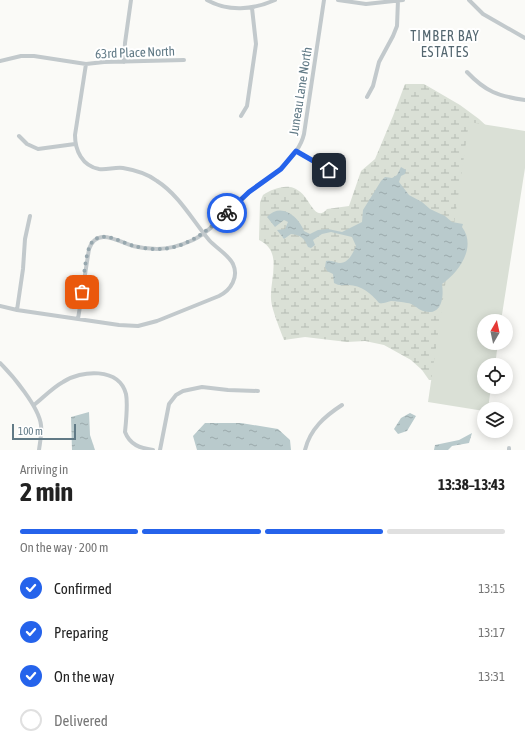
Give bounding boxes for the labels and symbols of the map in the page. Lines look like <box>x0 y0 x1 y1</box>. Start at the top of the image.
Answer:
district label: TIMBER BAY ESTATES <box>410 28 480 60</box>
street label: 63rd Place North <box>95 44 175 61</box>
street label: Juneau Lane North <box>286 46 315 136</box>
pin <box>312 153 346 187</box>
courier <box>207 193 247 233</box>
pin <box>65 275 99 309</box>
north arrow <box>477 314 513 350</box>
scale bar <box>12 422 76 441</box>

